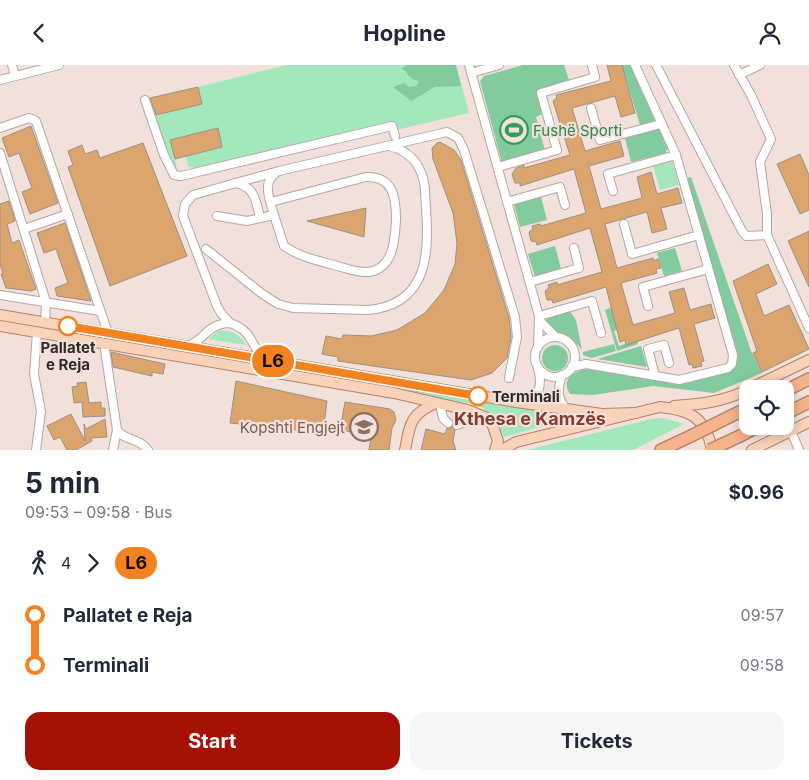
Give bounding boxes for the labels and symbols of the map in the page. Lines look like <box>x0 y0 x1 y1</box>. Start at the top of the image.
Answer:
sports icon: Fushë Sporti <box>499 115 529 145</box>
place label: Fushë Sporti <box>533 121 622 140</box>
marker: Pallatet e Reja <box>58 316 78 336</box>
place label: Pallatet e Reja <box>41 338 96 374</box>
line badge: L6 <box>250 345 296 377</box>
marker: Terminali <box>468 386 488 406</box>
place label: Terminali <box>492 387 560 406</box>
district label: Kthesa e Kamzës <box>454 408 606 429</box>
school or university icon: Kopshti Engjejt <box>349 412 379 442</box>
place label: Kopshti Engjejt <box>240 418 345 437</box>

